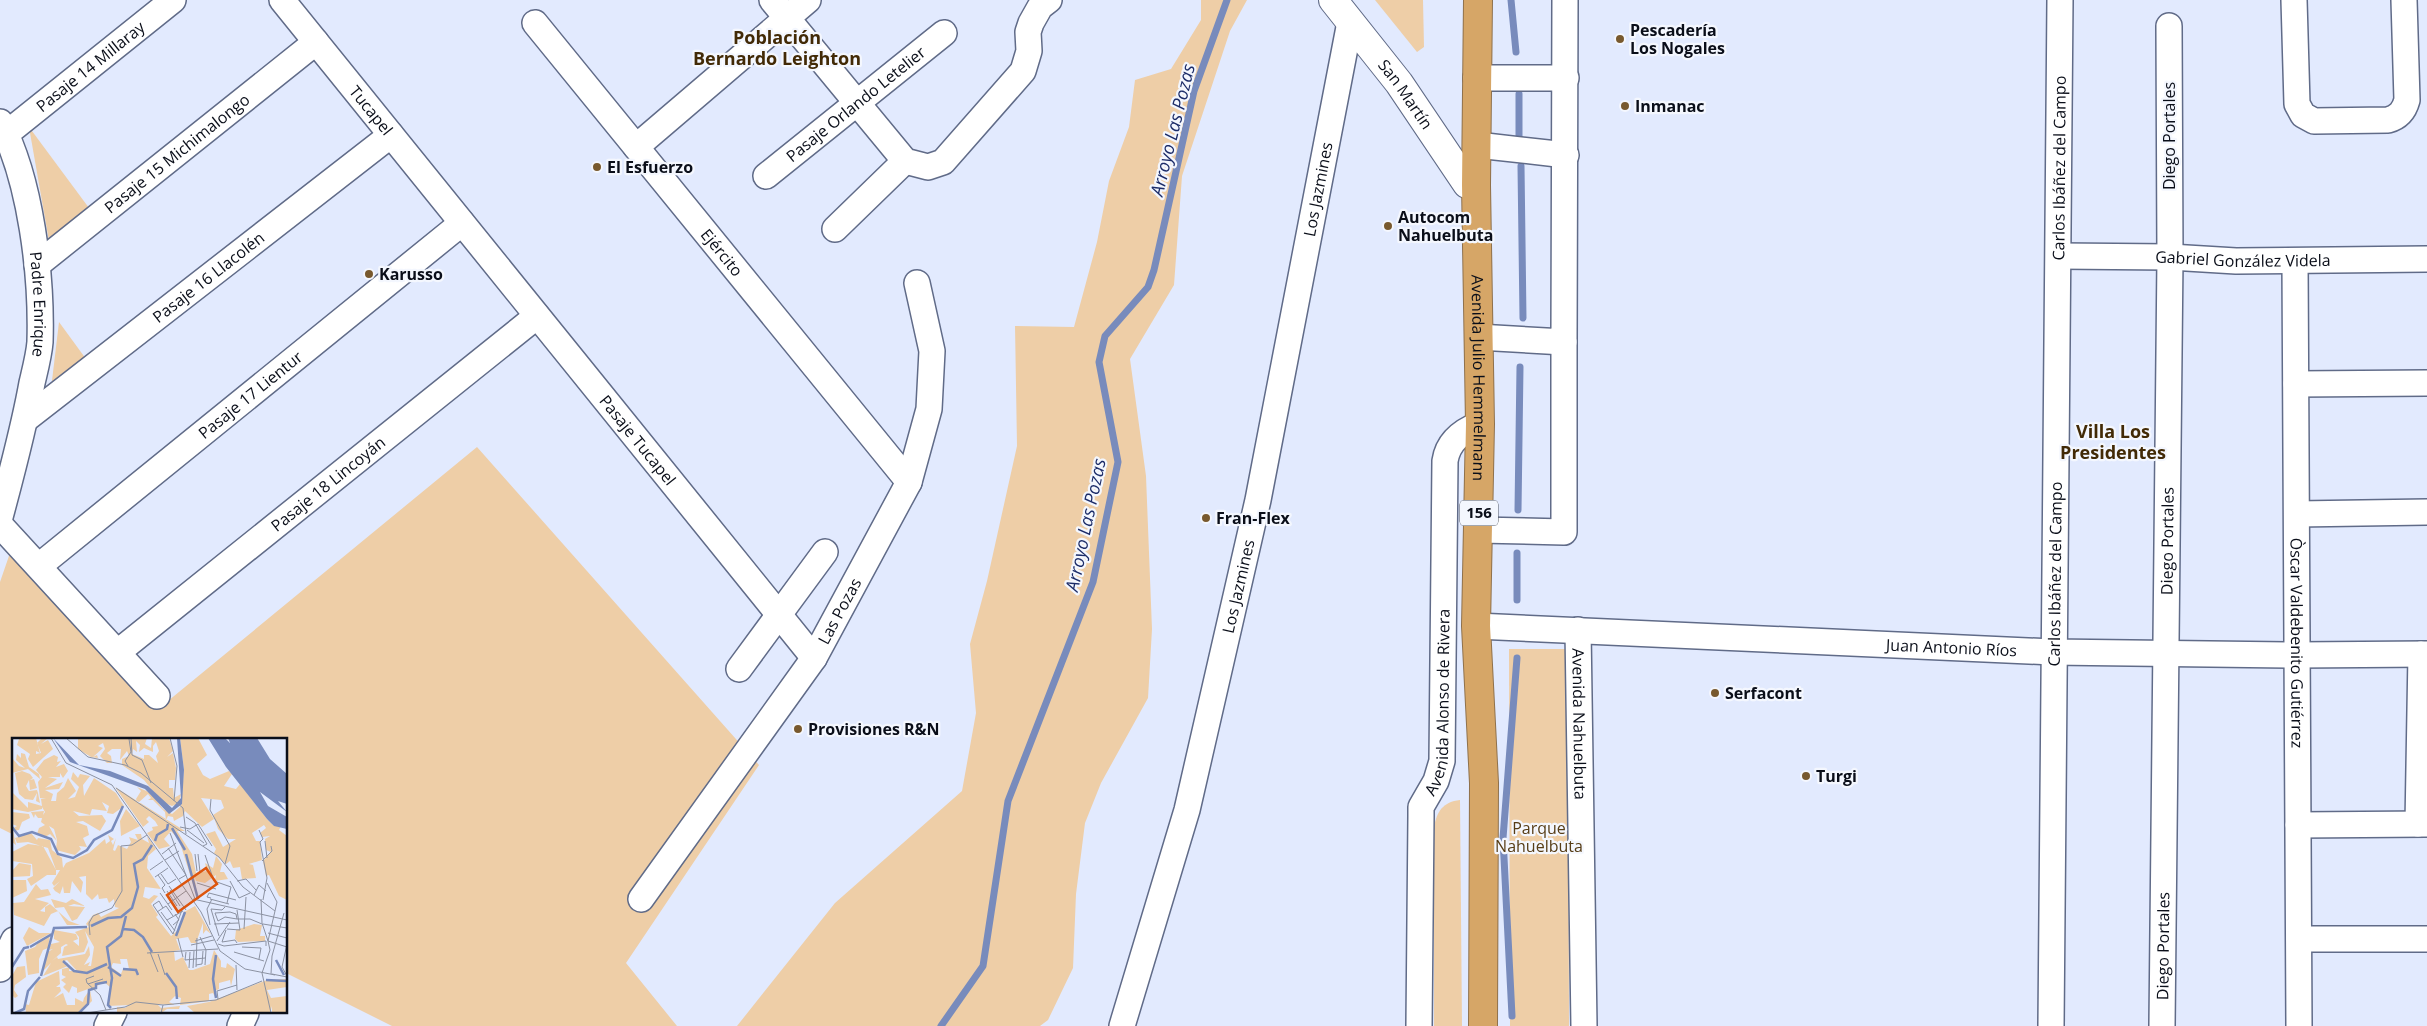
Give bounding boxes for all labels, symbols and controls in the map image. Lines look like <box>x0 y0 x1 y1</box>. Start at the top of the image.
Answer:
street label: Pasaje 14 Millaray <box>31 15 150 117</box>
place label: Pescadería Los Nogales <box>1630 19 1725 59</box>
district label: Población Bernardo Leighton <box>693 25 861 70</box>
marker: Pescadería Los Nogales <box>1614 33 1626 45</box>
street label: Pasaje Orlando Letelier <box>781 41 930 167</box>
street label: San Martín <box>1373 55 1438 134</box>
water label: Arroyo Las Pozas <box>1144 61 1200 200</box>
street label: Carlos Ibáñez del Campo <box>2047 76 2071 261</box>
street label: Tucapel <box>344 81 398 140</box>
street label: Diego Portales <box>2158 82 2180 190</box>
street label: Pasaje 15 Michimalongo <box>100 88 254 218</box>
place label: Inmanac <box>1635 95 1705 117</box>
marker: Inmanac <box>1619 100 1631 112</box>
street label: Los Jazmines <box>1298 140 1338 238</box>
place label: El Esfuerzo <box>607 156 693 178</box>
marker: El Esfuerzo <box>591 161 603 173</box>
place label: Autocom Nahuelbuta <box>1398 206 1493 246</box>
marker: Autocom Nahuelbuta <box>1382 220 1394 232</box>
street label: Ejército <box>696 224 748 281</box>
street label: Pasaje 16 Llacolén <box>148 227 269 328</box>
street label: Gabriel González Videla <box>2155 246 2331 272</box>
street label: Padre Enrique <box>25 250 51 359</box>
place label: Karusso <box>379 263 443 285</box>
marker: Karusso <box>363 268 375 280</box>
street label: Avenida Julio Hemmelmann <box>1467 275 1491 481</box>
street label: Pasaje 17 Lientur <box>194 346 307 444</box>
street label: Pasaje Tucapel <box>595 390 681 490</box>
district label: Villa Los Presidentes <box>2060 419 2166 464</box>
street label: Pasaje 18 Lincoyán <box>266 431 390 536</box>
water label: Arroyo Las Pozas <box>1059 456 1111 595</box>
street label: Carlos Ibáñez del Campo <box>2043 482 2067 667</box>
street label: Diego Portales <box>2155 487 2179 595</box>
road number: 156 <box>1460 500 1498 526</box>
place label: Fran-Flex <box>1216 507 1290 529</box>
marker: Fran-Flex <box>1200 512 1212 524</box>
street label: Los Jazmines <box>1217 537 1260 635</box>
street label: Òscar Valdebenito Gutiérrez <box>2285 538 2309 748</box>
street label: Las Pozas <box>812 574 866 648</box>
street label: Avenida Alonso de Rivera <box>1419 609 1455 800</box>
street label: Juan Antonio Ríos <box>1884 633 2017 661</box>
street label: Avenida Nahuelbuta <box>1567 648 1592 800</box>
place label: Serfacont <box>1725 682 1802 704</box>
marker: Serfacont <box>1709 687 1721 699</box>
place label: Provisiones R&N <box>808 718 940 740</box>
marker: Provisiones R&N <box>792 723 804 735</box>
inset map <box>12 738 288 1014</box>
place label: Turgi <box>1816 765 1857 787</box>
marker: Turgi <box>1800 770 1812 782</box>
park label: Parque Nahuelbuta <box>1495 817 1583 857</box>
street label: Diego Portales <box>2151 892 2174 1000</box>

